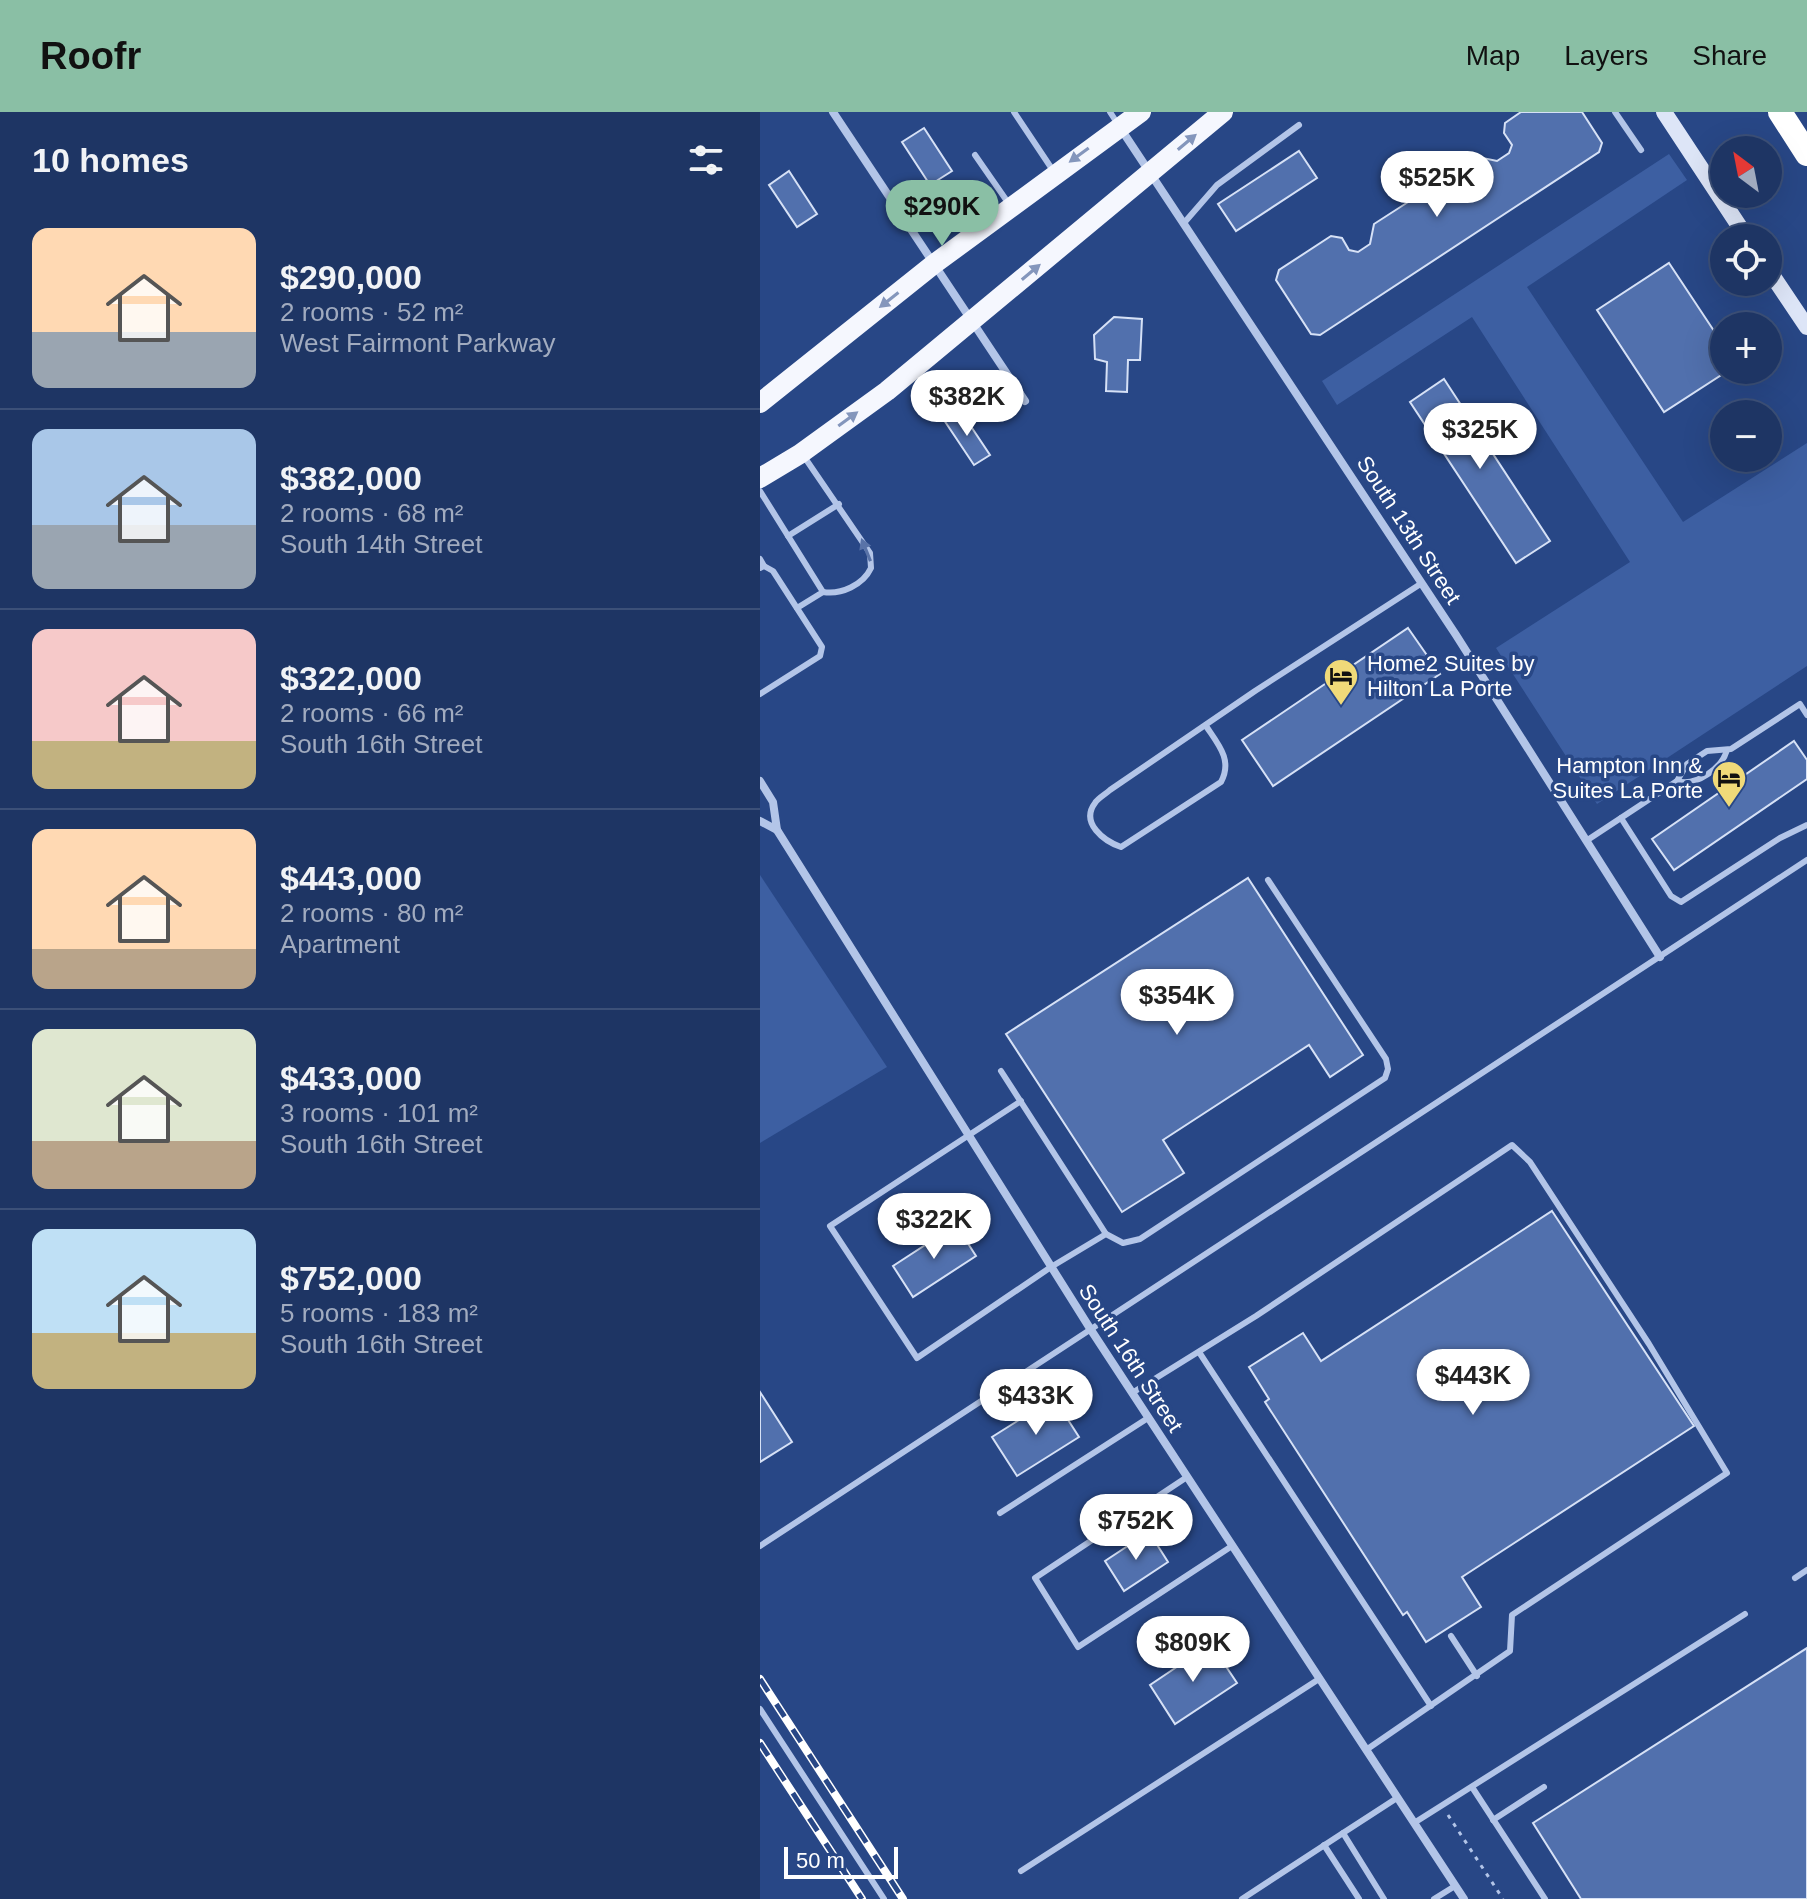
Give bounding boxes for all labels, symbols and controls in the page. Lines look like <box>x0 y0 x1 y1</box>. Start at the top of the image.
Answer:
text: Roofr <box>40 35 141 77</box>
text: Map <box>1466 40 1520 71</box>
text: Layers <box>1564 40 1648 71</box>
text: Share <box>1692 40 1767 71</box>
one-way arrow <box>1177 134 1197 151</box>
north arrow <box>1710 136 1782 208</box>
map controls <box>1710 136 1782 472</box>
icon: filters <box>684 138 728 182</box>
text: 10 homes <box>32 141 189 179</box>
one-way arrow <box>1069 147 1090 163</box>
pin: $525K <box>1381 151 1493 219</box>
text: $525K <box>1399 162 1475 192</box>
pin: $290K <box>886 180 998 248</box>
text: $290K <box>904 191 980 221</box>
button: locate <box>1710 224 1782 296</box>
text: $290,000 <box>280 258 422 296</box>
icon: home <box>96 260 192 356</box>
one-way arrow <box>1021 264 1041 281</box>
one-way arrow <box>879 291 899 307</box>
text: 2 rooms · 52 m² <box>280 297 464 327</box>
button: + <box>1710 312 1782 384</box>
text: West Fairmont Parkway <box>280 328 555 358</box>
pin: $382K <box>911 370 1023 438</box>
text: $382K <box>929 381 1005 411</box>
button: − <box>1710 400 1782 472</box>
pin: $325K <box>1424 403 1536 471</box>
one-way arrow <box>838 412 859 427</box>
text: $325K <box>1442 414 1518 444</box>
street label: South 13th Street <box>1352 451 1466 609</box>
text: $382,000 <box>280 459 422 497</box>
icon: home <box>96 461 192 557</box>
text: 2 rooms · 68 m² <box>280 498 464 528</box>
text: South 14th Street <box>280 529 482 559</box>
one-way arrow <box>859 537 872 561</box>
place label: Home2 Suites by Hilton La Porte <box>1367 651 1535 701</box>
hotel icon: Home2 Suites by Hilton La Porte <box>1322 657 1360 707</box>
text: $322,000 <box>280 659 422 697</box>
icon: home <box>96 661 192 757</box>
text: 2 rooms · 66 m² <box>280 698 464 728</box>
text: South 16th Street <box>280 729 482 759</box>
place label: Hampton Inn & Suites La Porte <box>1553 753 1703 803</box>
hotel icon: Hampton Inn & Suites La Porte <box>1710 759 1748 809</box>
text: $443,000 <box>280 859 422 897</box>
icon: home <box>96 861 192 957</box>
text: 2 rooms · 80 m² <box>280 898 464 928</box>
text: Apartment <box>280 929 400 959</box>
pin: $354K <box>1121 969 1233 1037</box>
text: $354K <box>1139 980 1215 1010</box>
text: $433,000 <box>280 1059 422 1097</box>
icon: home <box>96 1061 192 1157</box>
text: 3 rooms · 101 m² <box>280 1098 478 1128</box>
text: South 16th Street <box>280 1129 482 1159</box>
pin: $322K <box>878 1193 990 1261</box>
text: $322K <box>896 1204 972 1234</box>
text: $752,000 <box>280 1259 422 1297</box>
icon: home <box>96 1261 192 1357</box>
street label: South 16th Street <box>1074 1279 1188 1437</box>
text: 5 rooms · 183 m² <box>280 1298 478 1328</box>
text: South 16th Street <box>280 1329 482 1359</box>
pin: $443K <box>1417 1349 1529 1417</box>
text: $443K <box>1435 1360 1511 1390</box>
pin: $433K <box>980 1369 1092 1437</box>
text: $433K <box>998 1380 1074 1410</box>
pin: $752K <box>1080 1494 1192 1562</box>
text: $752K <box>1098 1505 1174 1535</box>
pin: $809K <box>1137 1616 1249 1684</box>
text: $809K <box>1155 1627 1231 1657</box>
scale bar <box>784 1843 898 1879</box>
text: 50 m <box>796 1848 845 1873</box>

